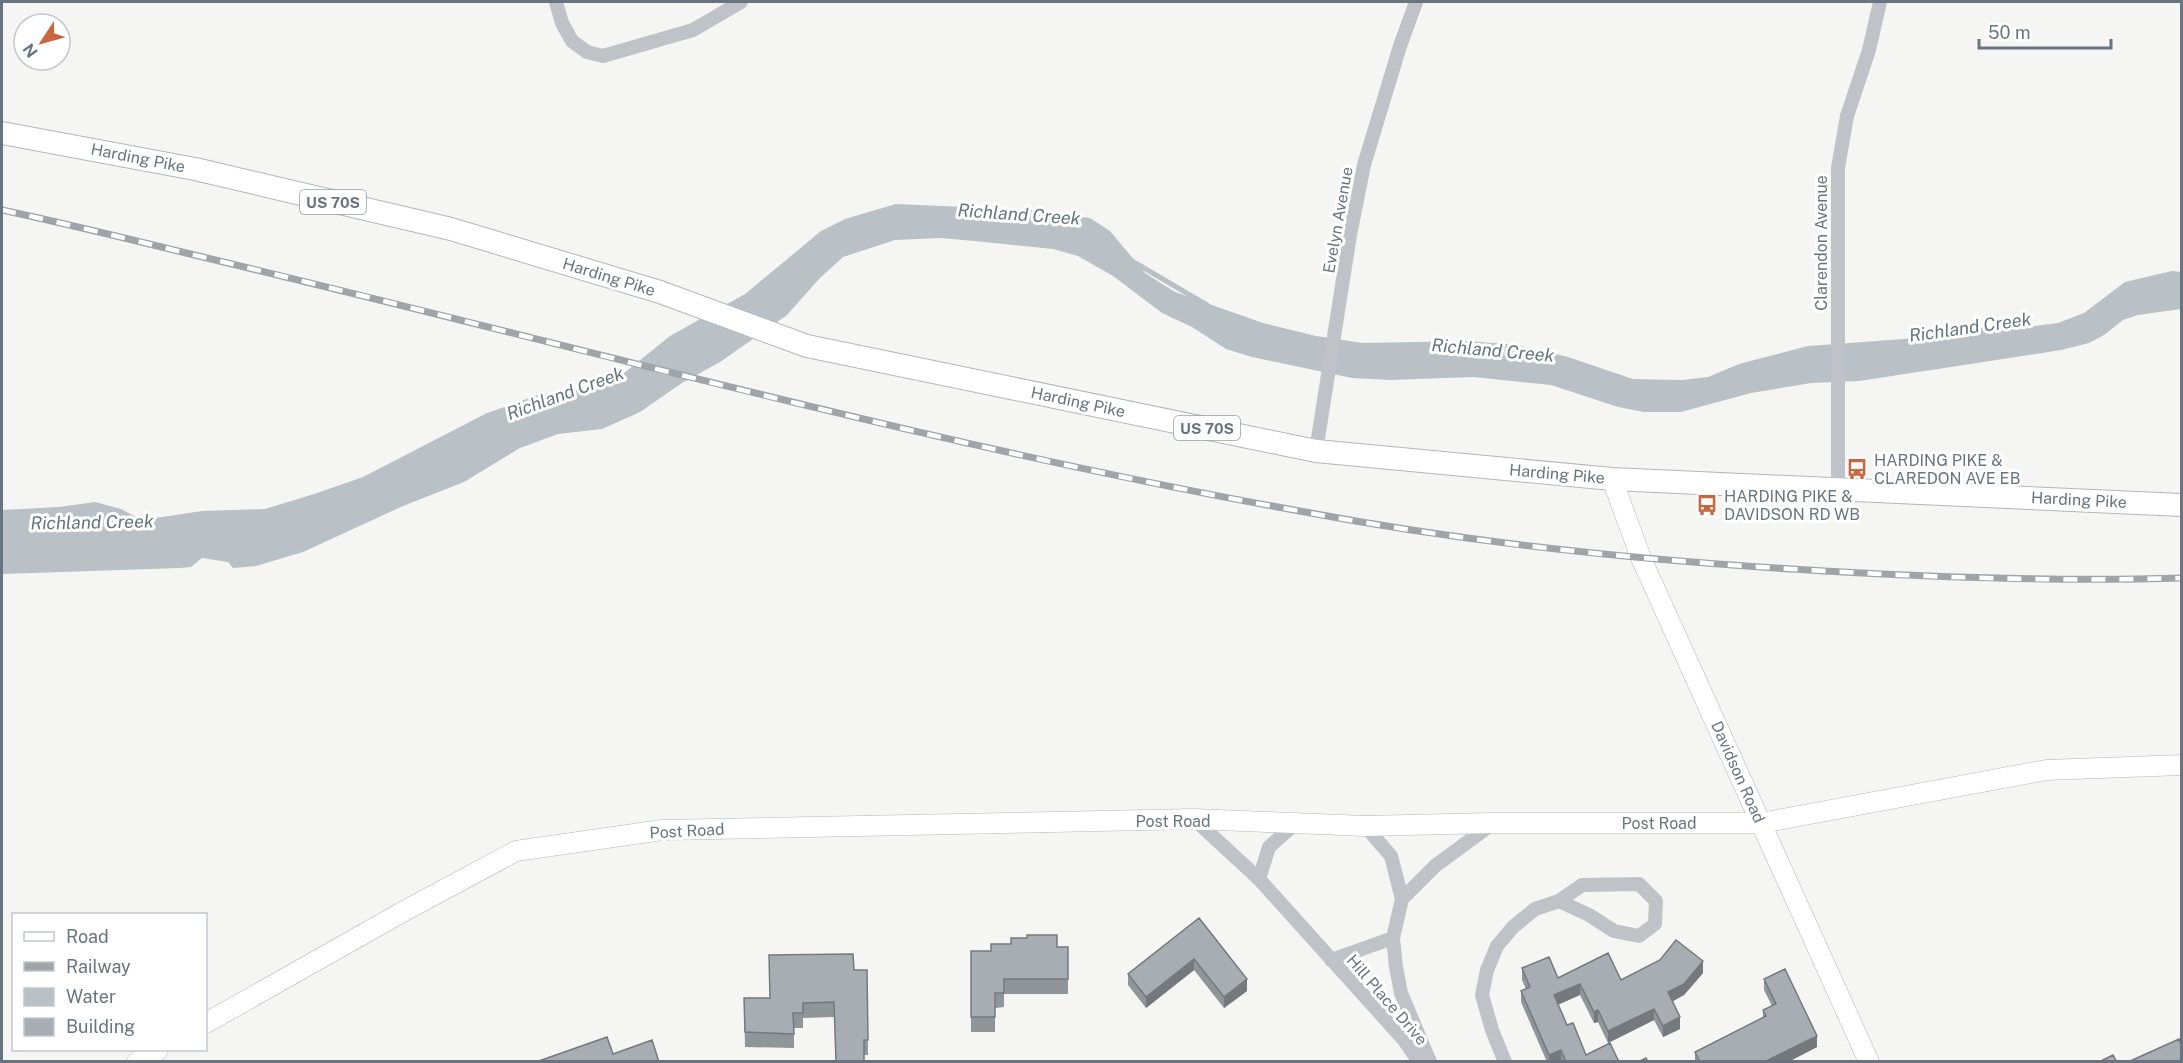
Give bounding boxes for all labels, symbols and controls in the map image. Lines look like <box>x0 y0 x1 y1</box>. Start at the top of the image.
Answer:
north arrow <box>12 12 72 72</box>
scale bar <box>1979 12 2111 50</box>
text: 50 m <box>1988 22 2031 43</box>
text: N <box>19 40 42 61</box>
street label: Harding Pike <box>89 140 187 176</box>
street label: Evelyn Avenue <box>1319 165 1357 275</box>
street label: Clarendon Avenue <box>1812 175 1831 311</box>
road number: US 70S <box>300 190 366 214</box>
water label: Richland Creek <box>957 199 1081 229</box>
street label: Harding Pike <box>560 254 658 300</box>
water label: Richland Creek <box>1908 308 2033 346</box>
water label: Richland Creek <box>1431 334 1555 366</box>
water label: Richland Creek <box>504 362 627 424</box>
street label: Harding Pike <box>1029 383 1127 421</box>
road number: US 70S <box>1174 416 1240 440</box>
place label: HARDING PIKE & CLAREDON AVE EB <box>1874 451 2020 488</box>
bus stop icon: HARDING PIKE & CLAREDON AVE EB <box>1845 457 1869 481</box>
street label: Harding Pike <box>1508 460 1606 488</box>
place label: HARDING PIKE & DAVIDSON RD WB <box>1724 487 1860 524</box>
street label: Harding Pike <box>2031 488 2127 512</box>
bus stop icon: HARDING PIKE & DAVIDSON RD WB <box>1695 493 1719 517</box>
water label: Richland Creek <box>30 510 154 534</box>
street label: Davidson Road <box>1707 718 1769 826</box>
street label: Post Road <box>1136 812 1210 831</box>
street label: Post Road <box>1622 814 1696 833</box>
street label: Post Road <box>649 820 725 842</box>
legend <box>12 913 207 1051</box>
text: Road <box>66 926 109 947</box>
street label: Hill Place Drive <box>1343 951 1431 1049</box>
text: Railway <box>66 956 131 977</box>
text: Water <box>66 986 116 1007</box>
text: Building <box>66 1016 135 1037</box>

